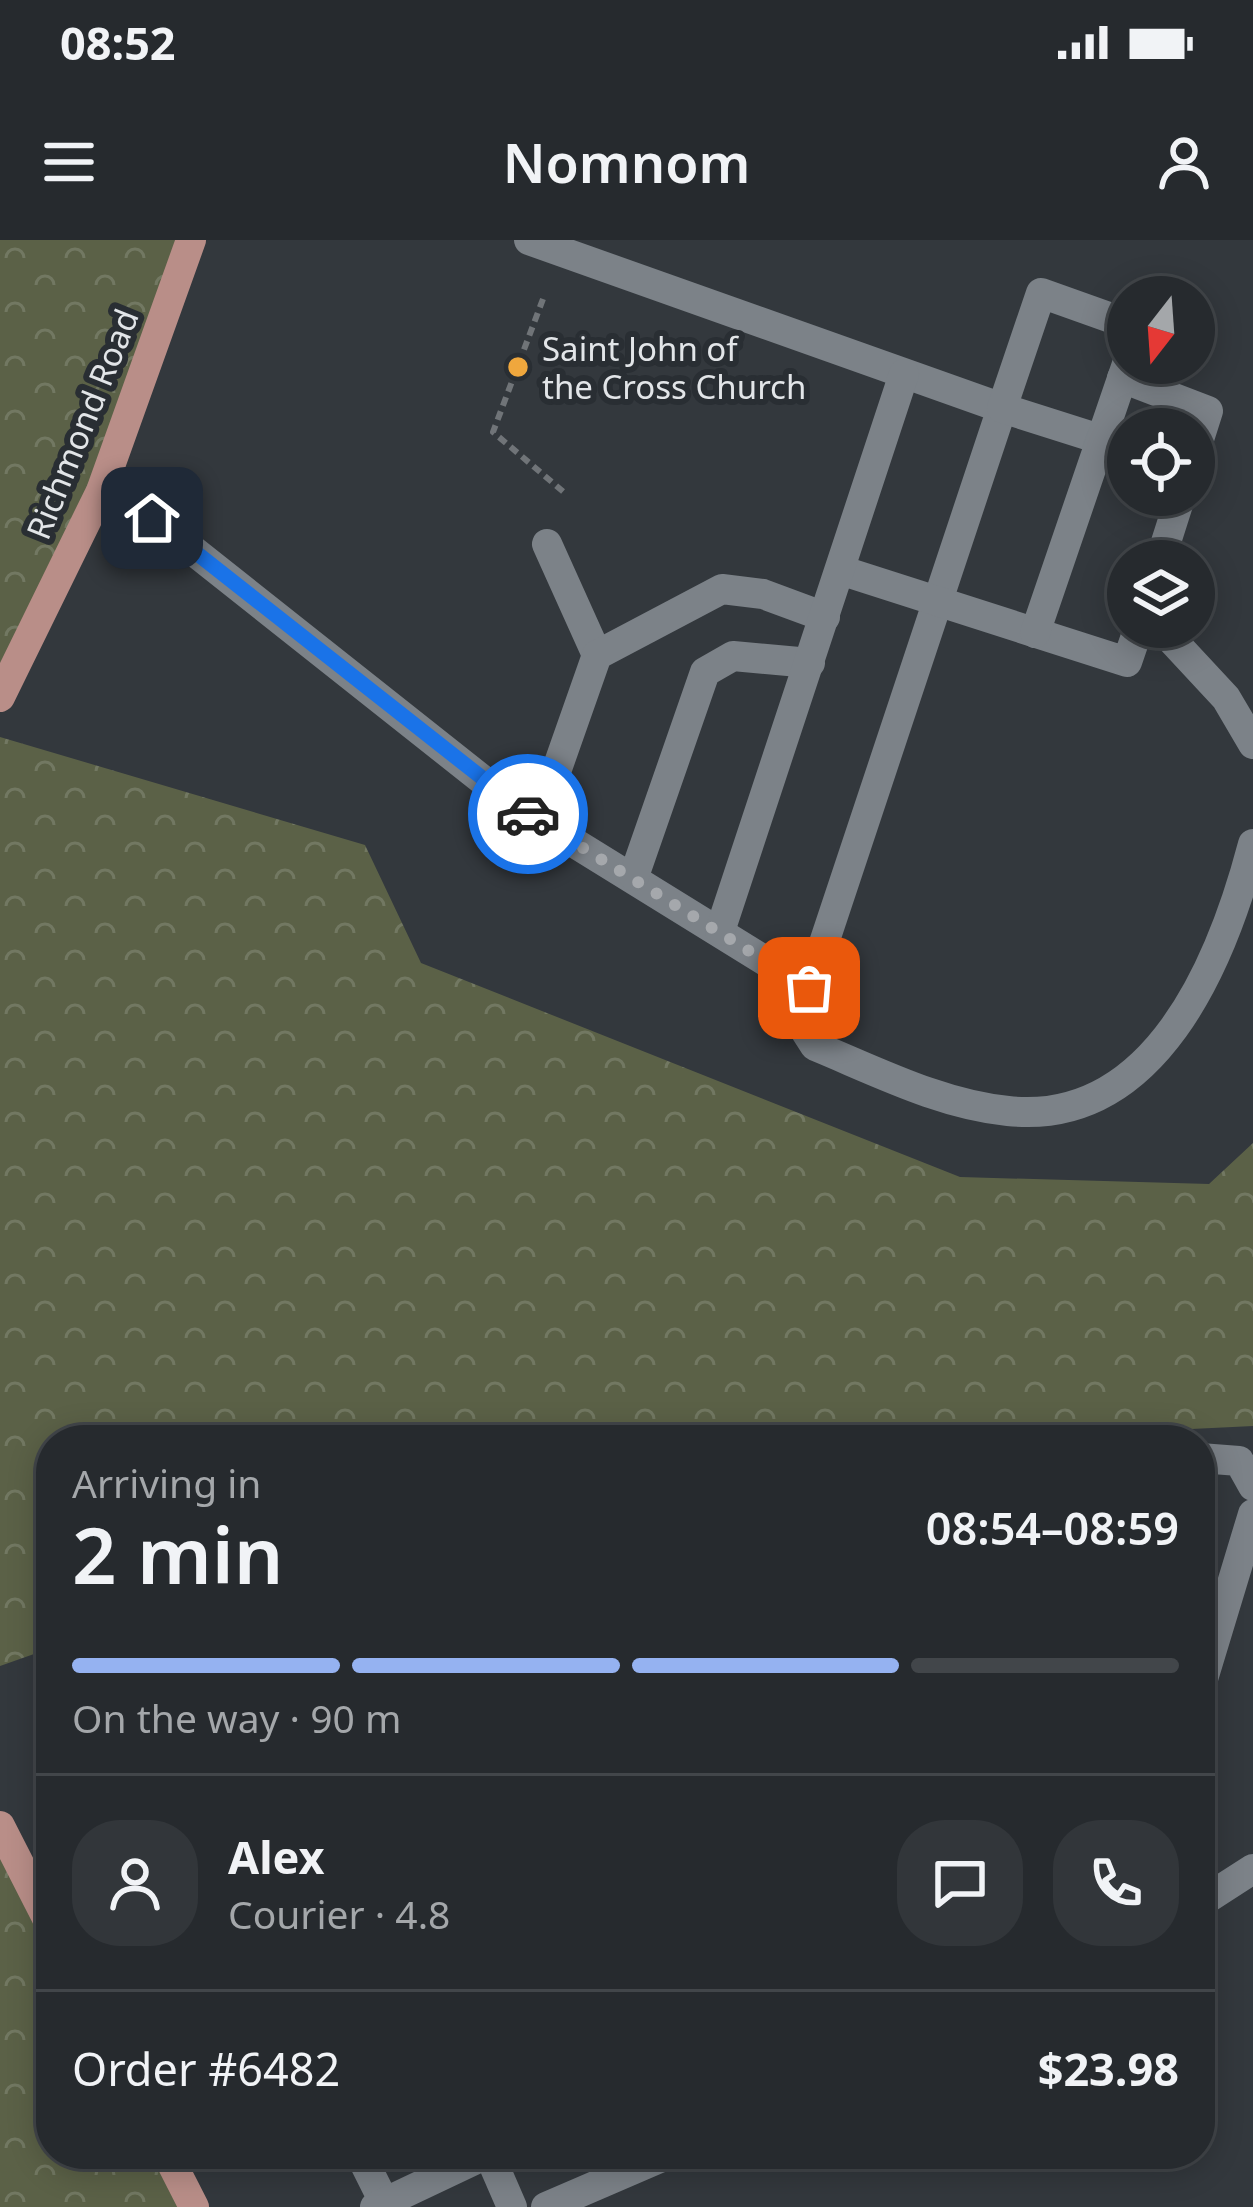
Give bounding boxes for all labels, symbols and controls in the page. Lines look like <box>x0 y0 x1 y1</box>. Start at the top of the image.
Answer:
text: 08:52 <box>60 12 176 73</box>
text: Nomnom <box>503 125 750 199</box>
icon: menu <box>36 129 102 195</box>
icon: person <box>1151 129 1217 195</box>
north arrow <box>1107 276 1215 384</box>
map controls <box>1107 276 1215 648</box>
street label: Richmond Road <box>15 302 149 546</box>
place label: Saint John of the Cross Church <box>542 326 806 409</box>
marker: Saint John of the Cross Church <box>505 354 531 380</box>
button: locate <box>1107 408 1215 516</box>
pin <box>101 467 203 569</box>
icon: home <box>119 485 185 551</box>
button: layers <box>1107 540 1215 648</box>
courier <box>468 754 588 874</box>
icon: car <box>495 781 561 847</box>
pin <box>758 937 860 1039</box>
icon: bag <box>776 955 842 1021</box>
text: Arriving in <box>72 1456 261 1509</box>
text: 08:54–08:59 <box>926 1497 1179 1558</box>
text: 2 min <box>72 1501 284 1607</box>
text: On the way · 90 m <box>72 1691 401 1744</box>
button: person <box>72 1820 198 1946</box>
button: chat <box>897 1820 1023 1946</box>
button: phone <box>1053 1820 1179 1946</box>
text: Alex <box>228 1826 325 1887</box>
text: Courier · 4.8 <box>228 1887 450 1940</box>
text: Order #6482 <box>72 2038 340 2099</box>
text: $23.98 <box>1038 2038 1179 2099</box>

